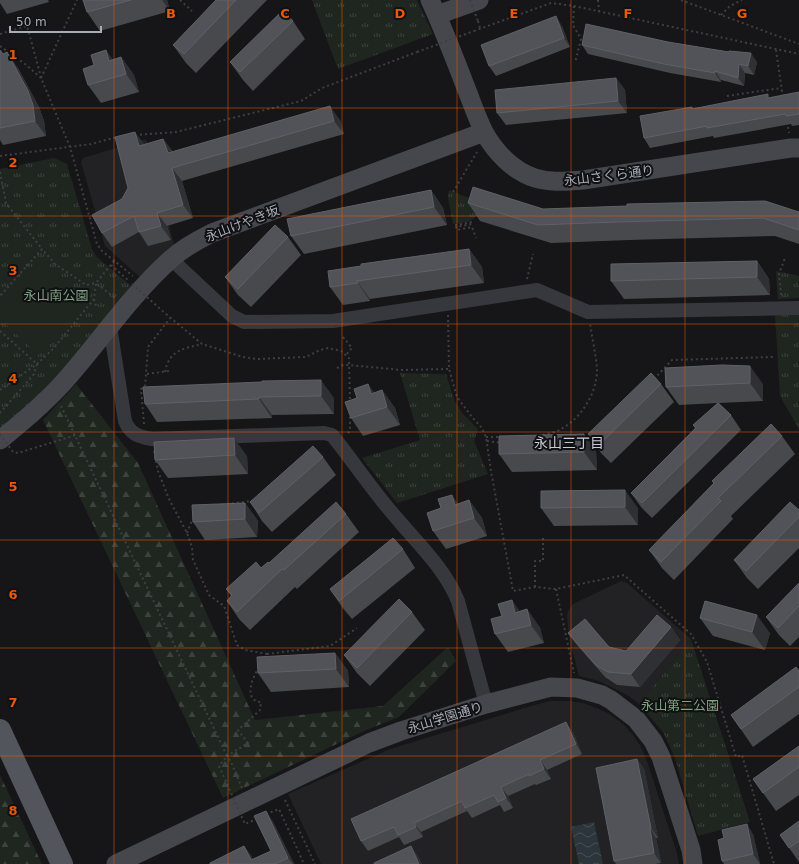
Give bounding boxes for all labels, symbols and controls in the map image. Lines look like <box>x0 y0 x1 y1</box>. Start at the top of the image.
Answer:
text: B <box>166 6 176 21</box>
text: C <box>280 6 290 21</box>
text: D <box>395 6 406 21</box>
text: E <box>510 6 518 21</box>
text: F <box>624 6 632 21</box>
text: G <box>737 6 747 21</box>
scale bar <box>10 8 101 34</box>
text: 50 m <box>16 15 47 29</box>
text: 1 <box>8 47 18 62</box>
text: 2 <box>8 155 18 170</box>
street label: 永山さくら通り <box>563 163 655 188</box>
street label: 永山けやき坂 <box>203 202 281 244</box>
text: 3 <box>8 263 18 278</box>
park label: 永山南公園 <box>23 288 89 303</box>
text: 4 <box>8 371 18 386</box>
district label: 永山三丁目 <box>534 435 604 451</box>
text: 5 <box>8 479 18 494</box>
text: 6 <box>8 587 18 602</box>
text: 7 <box>8 695 18 710</box>
park label: 永山第二公園 <box>641 698 719 713</box>
street label: 永山学園通り <box>406 699 485 736</box>
text: 8 <box>8 803 18 818</box>

